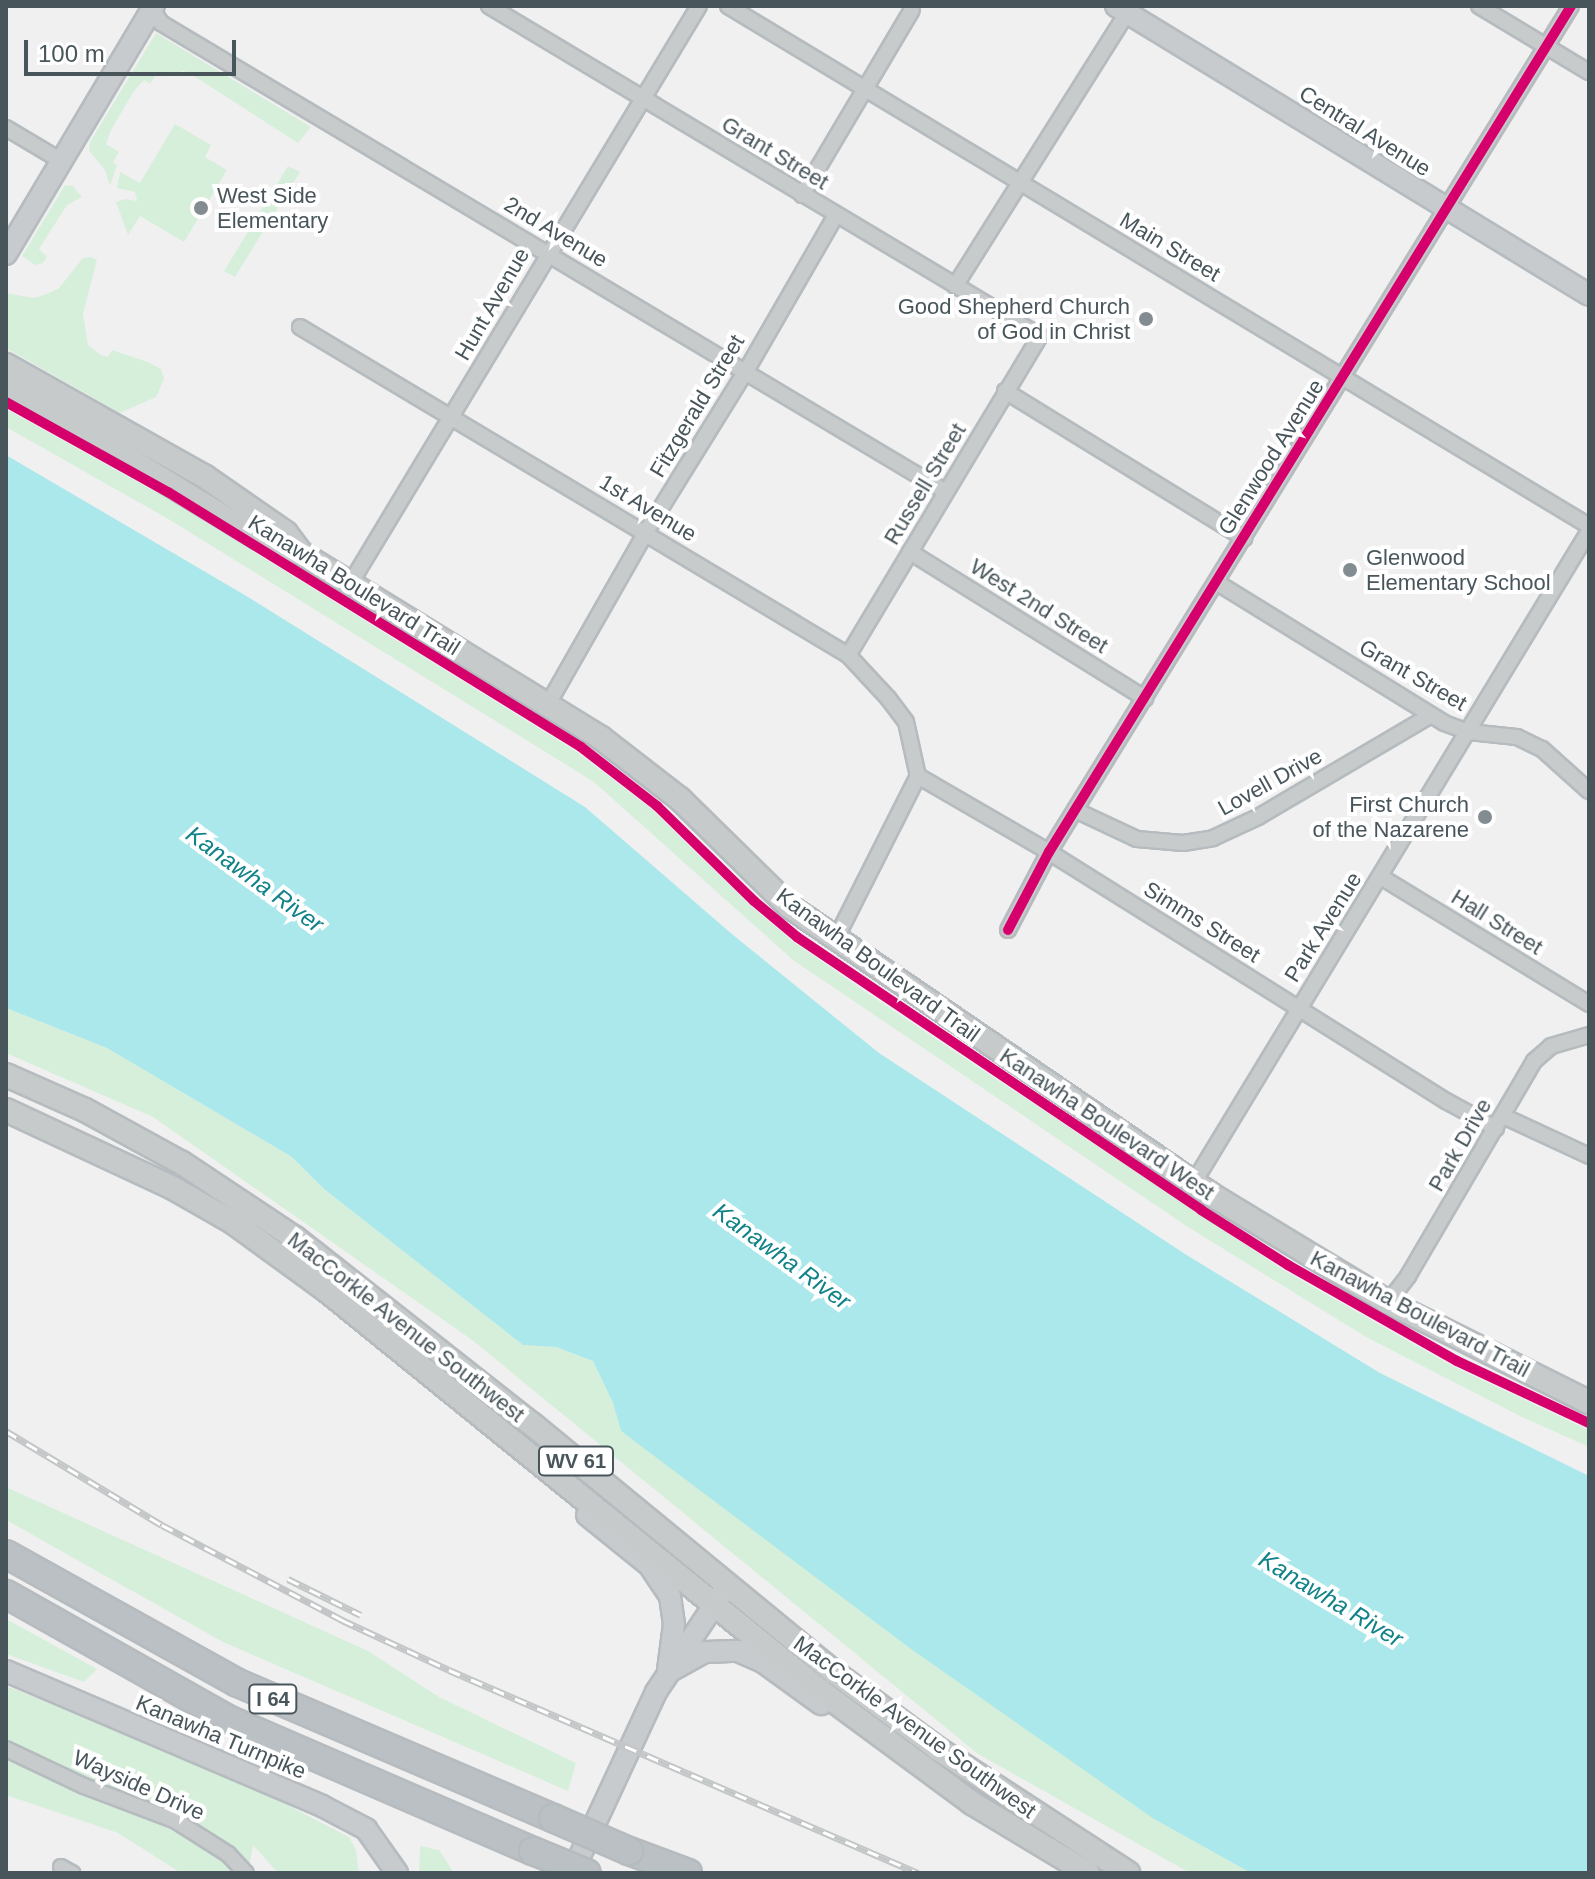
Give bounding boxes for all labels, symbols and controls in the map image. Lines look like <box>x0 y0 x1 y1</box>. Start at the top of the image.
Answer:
scale bar <box>28 24 240 74</box>
text: 100 m <box>38 40 105 67</box>
street label: Central Avenue <box>1294 80 1436 182</box>
street label: Grant Street <box>717 111 833 195</box>
place label: West Side Elementary <box>217 182 328 234</box>
street label: 2nd Avenue <box>499 191 613 273</box>
marker: West Side Elementary <box>192 199 210 217</box>
street label: Main Street <box>1115 207 1225 287</box>
street label: Hunt Avenue <box>449 242 535 366</box>
place label: Good Shepherd Church of God in Christ <box>898 293 1130 344</box>
marker: Good Shepherd Church of God in Christ <box>1137 310 1155 328</box>
street label: Fitzgerald Street <box>644 330 750 482</box>
street label: Glenwood Avenue <box>1212 374 1330 540</box>
street label: Russell Street <box>878 419 972 549</box>
street label: 1st Avenue <box>594 468 702 548</box>
street label: Kanawha Boulevard Trail <box>243 509 465 661</box>
place label: Glenwood Elementary School <box>1366 544 1551 596</box>
street label: West 2nd Street <box>965 553 1113 659</box>
marker: Glenwood Elementary School <box>1341 561 1359 579</box>
street label: Grant Street <box>1355 634 1471 716</box>
street label: Lovell Drive <box>1213 743 1327 821</box>
place label: First Church of the Nazarene <box>1312 791 1469 842</box>
marker: First Church of the Nazarene <box>1476 808 1494 826</box>
water label: Kanawha River <box>181 820 329 938</box>
street label: Park Avenue <box>1279 867 1367 987</box>
street label: Simms Street <box>1139 876 1265 968</box>
street label: Kanawha Boulevard Trail <box>771 882 985 1048</box>
street label: Hall Street <box>1446 884 1548 960</box>
street label: Kanawha Boulevard West <box>995 1042 1219 1206</box>
street label: Park Drive <box>1423 1094 1497 1196</box>
water label: Kanawha River <box>708 1197 856 1315</box>
street label: MacCorkle Avenue Southwest <box>282 1226 530 1428</box>
street label: Kanawha Boulevard Trail <box>1306 1245 1534 1383</box>
road number: WV 61 <box>536 1445 616 1477</box>
water label: Kanawha River <box>1254 1545 1408 1653</box>
street label: MacCorkle Avenue Southwest <box>788 1630 1042 1824</box>
road number: I 64 <box>247 1683 299 1715</box>
street label: Kanawha Turnpike <box>132 1689 310 1785</box>
street label: Wayside Drive <box>69 1744 209 1826</box>

